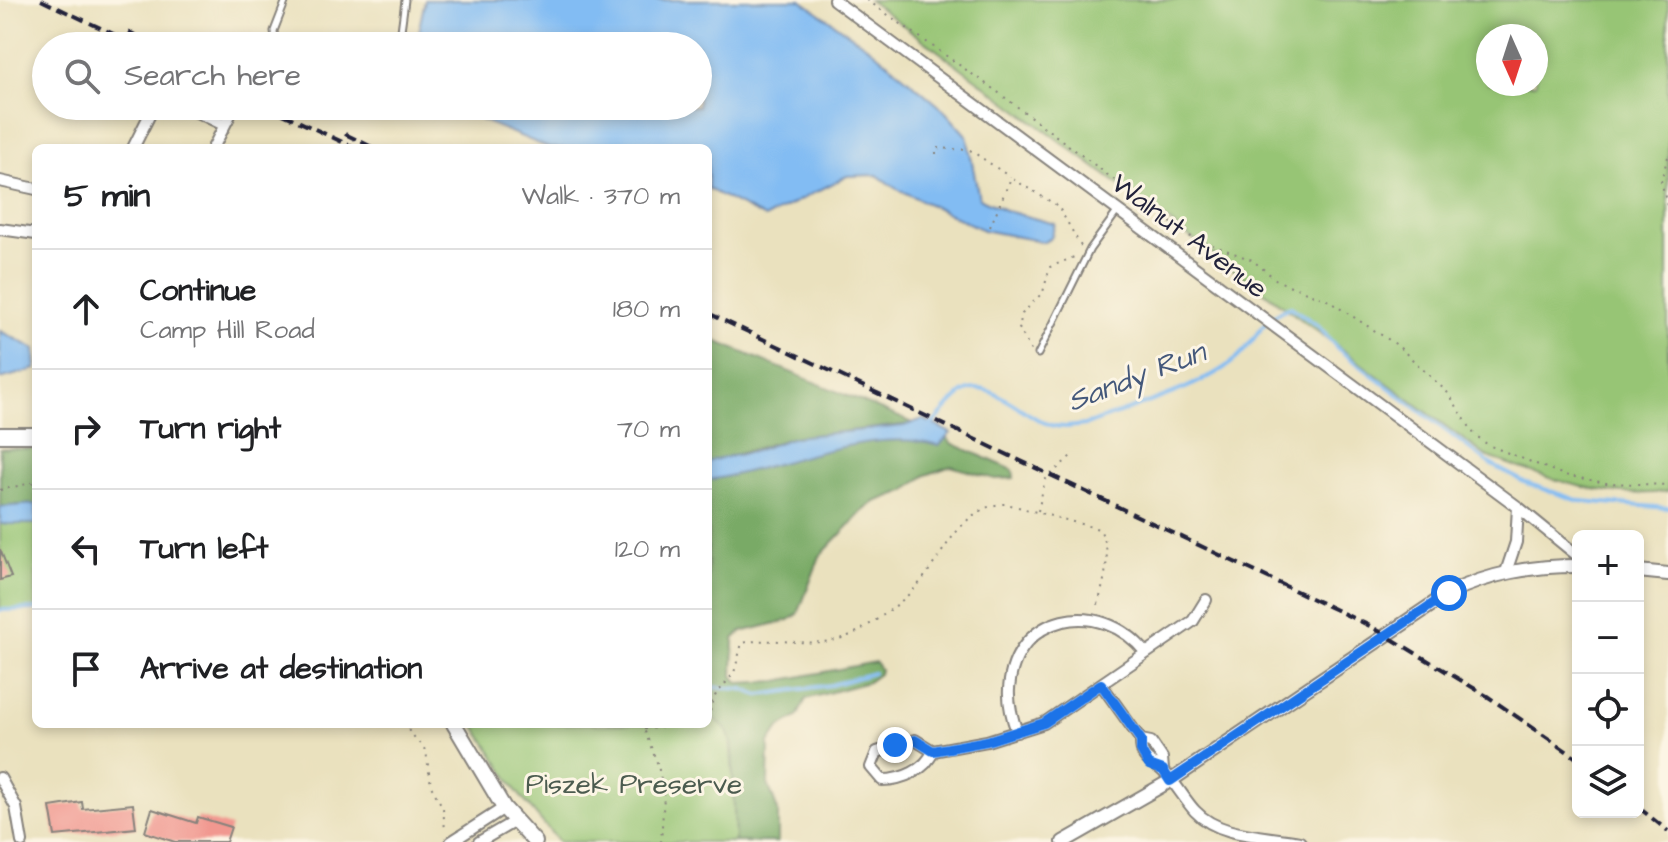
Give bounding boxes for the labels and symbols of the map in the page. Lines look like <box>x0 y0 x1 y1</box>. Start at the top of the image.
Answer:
north arrow <box>1476 24 1548 96</box>
street label: Walnut Avenue <box>1103 164 1275 308</box>
water label: Sandy Run <box>1061 330 1215 423</box>
route start <box>1431 575 1467 611</box>
route end <box>877 727 913 763</box>
park label: Piszek Preserve <box>526 765 742 804</box>

